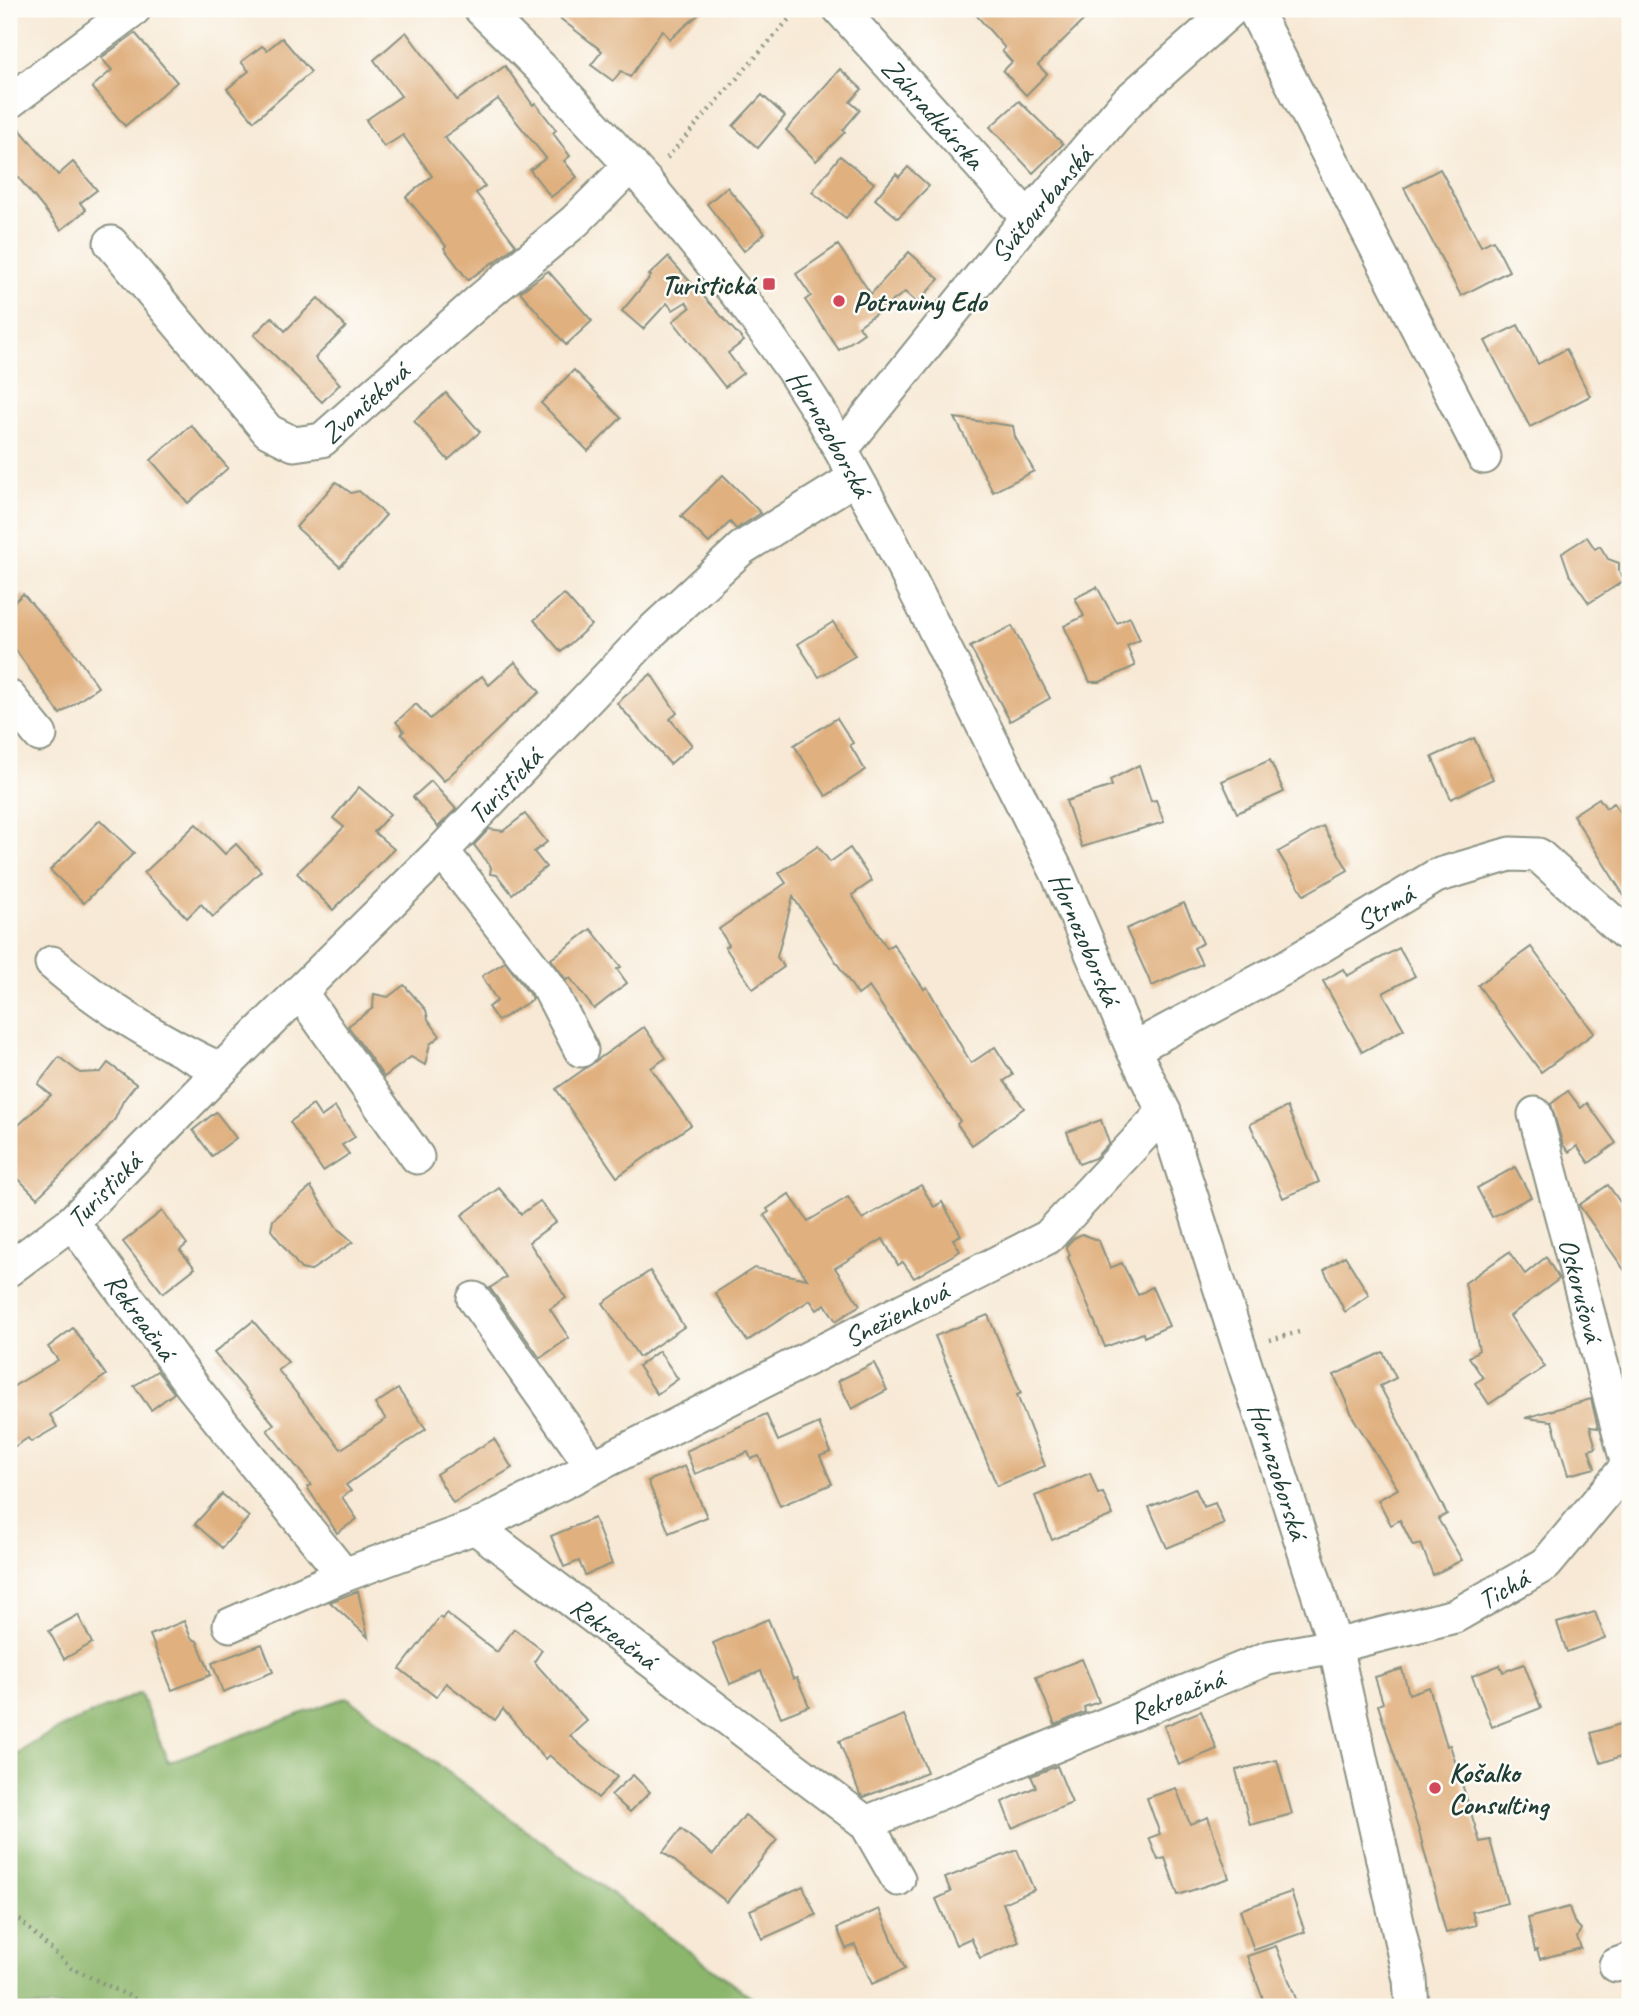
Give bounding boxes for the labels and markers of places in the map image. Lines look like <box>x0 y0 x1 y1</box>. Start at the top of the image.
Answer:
place label: Turistická <box>661 267 758 302</box>
marker: Turistická <box>761 276 777 292</box>
place label: Potraviny Edo <box>853 284 988 320</box>
marker: Potraviny Edo <box>831 293 847 309</box>
place label: Košalko Consulting <box>1449 1755 1551 1822</box>
marker: Košalko Consulting <box>1427 1780 1443 1796</box>

